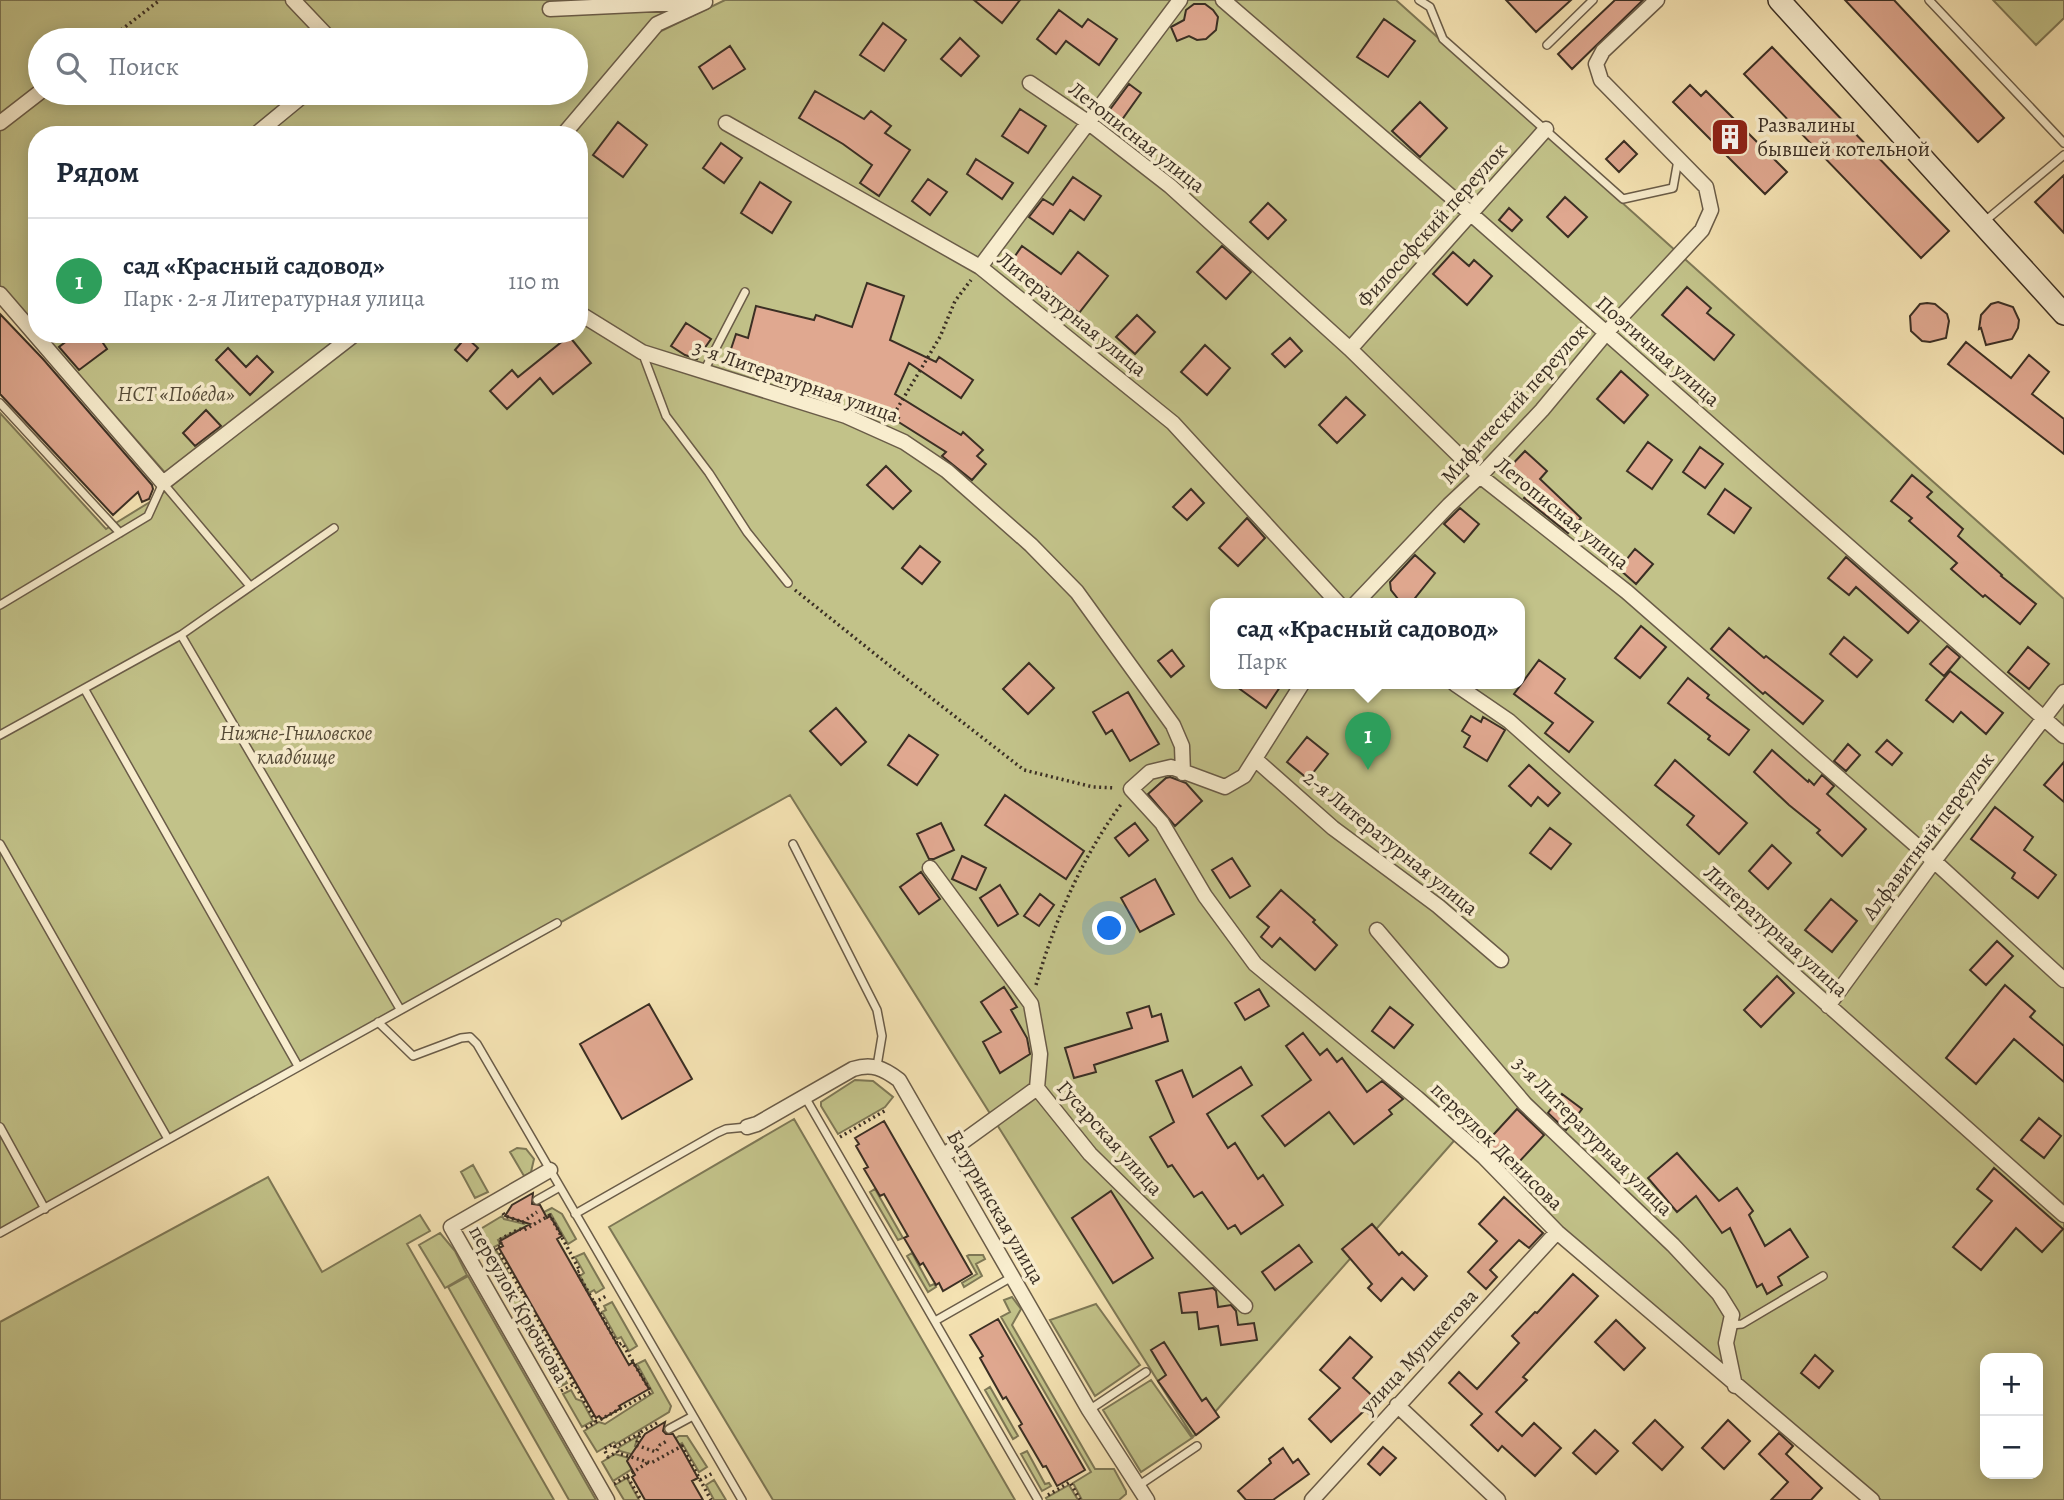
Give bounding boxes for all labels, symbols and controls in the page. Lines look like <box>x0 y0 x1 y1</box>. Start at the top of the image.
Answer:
search box <box>28 28 588 105</box>
icon: search <box>52 48 90 86</box>
text: Поиск <box>108 49 179 84</box>
street label: Летописная улица <box>1063 75 1211 199</box>
place label: Развалины бывшей котельной <box>1757 111 1930 163</box>
building icon: Развалины бывшей котельной <box>1709 116 1751 158</box>
street label: Философский переулок <box>1350 137 1514 313</box>
text: Рядом <box>56 152 139 192</box>
street label: Литературная улица <box>991 245 1153 383</box>
text: сад «Красный садовод» <box>123 248 385 283</box>
text: 1 <box>75 266 83 297</box>
text: 110 m <box>508 266 560 297</box>
text: Парк · 2-я Литературная улица <box>123 283 425 314</box>
street label: Поэтичная улица <box>1590 289 1726 413</box>
street label: Мифический переулок <box>1434 318 1594 490</box>
street label: 3-я Литературная улица <box>689 333 903 429</box>
park label: НСТ «Победа» <box>117 380 235 408</box>
street label: Летописная улица <box>1489 450 1636 576</box>
popup <box>1210 598 1525 689</box>
text: сад «Красный садовод» <box>1237 611 1498 646</box>
text: Парк <box>1237 646 1287 677</box>
pin: 1 <box>1345 712 1391 770</box>
park label: Нижне-Гниловское кладбище <box>220 719 373 771</box>
street label: Алфавитный переулок <box>1855 746 2000 926</box>
street label: 2-я Литературная улица <box>1298 764 1484 922</box>
street label: Литературная улица <box>1698 859 1854 1004</box>
your location <box>1092 911 1126 945</box>
street label: 3-я Литературная улица <box>1507 1050 1679 1222</box>
street label: Гусарская улица <box>1051 1074 1170 1202</box>
street label: переулок Денисова <box>1425 1075 1570 1217</box>
street label: Батуринская улица <box>940 1125 1052 1290</box>
street label: переулок Крючкова <box>462 1220 576 1388</box>
street label: улица Мушкетова <box>1353 1282 1485 1420</box>
map controls <box>1980 1353 2043 1479</box>
button: + <box>1980 1353 2043 1416</box>
button: − <box>1980 1416 2043 1479</box>

